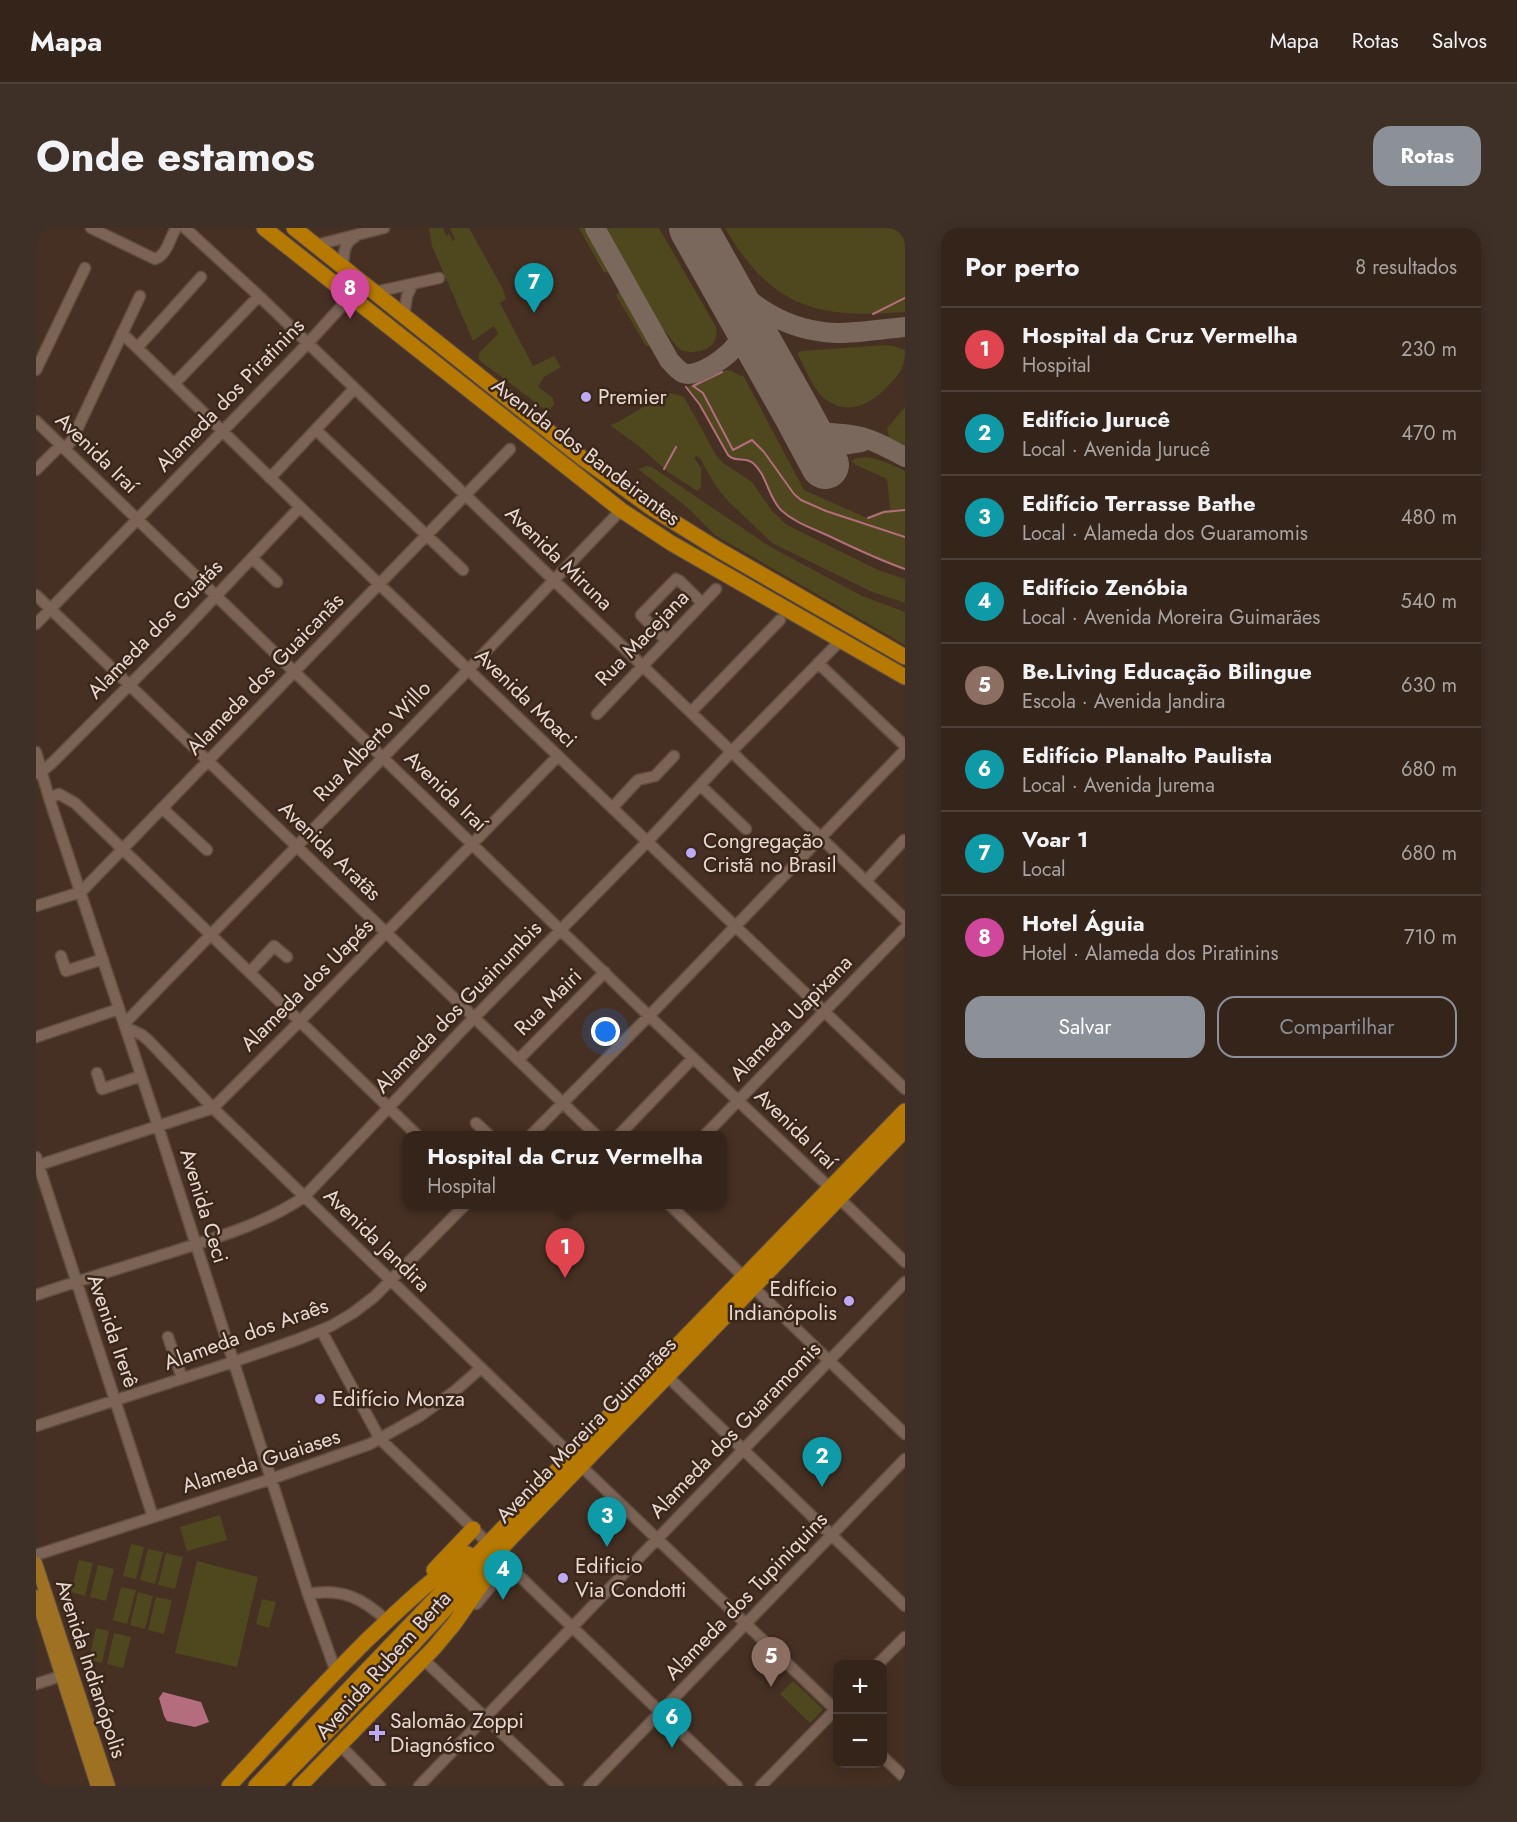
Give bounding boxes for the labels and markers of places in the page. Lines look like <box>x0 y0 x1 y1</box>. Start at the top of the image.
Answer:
pin: 7 <box>514 264 554 313</box>
pin: 8 <box>330 270 370 319</box>
place label: Premier <box>598 382 667 412</box>
marker: Premier <box>579 390 593 404</box>
place label: Congregação Cristã no Brasil <box>703 826 837 880</box>
marker: Congregação Cristã no Brasil <box>684 846 698 860</box>
pin: 1 <box>546 1228 584 1278</box>
place label: Edifício Indianópolis <box>729 1274 837 1328</box>
marker: Edifício Indianópolis <box>842 1294 856 1308</box>
place label: Edifício Monza <box>332 1384 465 1414</box>
marker: Edifício Monza <box>313 1392 327 1406</box>
pin: 2 <box>802 1438 842 1487</box>
pin: 3 <box>588 1498 626 1547</box>
pin: 4 <box>484 1550 522 1600</box>
place label: Edificio Via Condotti <box>575 1551 687 1605</box>
marker: Edificio Via Condotti <box>556 1571 570 1585</box>
pin: 5 <box>752 1638 790 1687</box>
pin: 6 <box>652 1698 692 1748</box>
place label: Salomão Zoppi Diagnóstico <box>390 1706 524 1760</box>
marker: Salomão Zoppi Diagnóstico <box>368 1724 386 1742</box>

